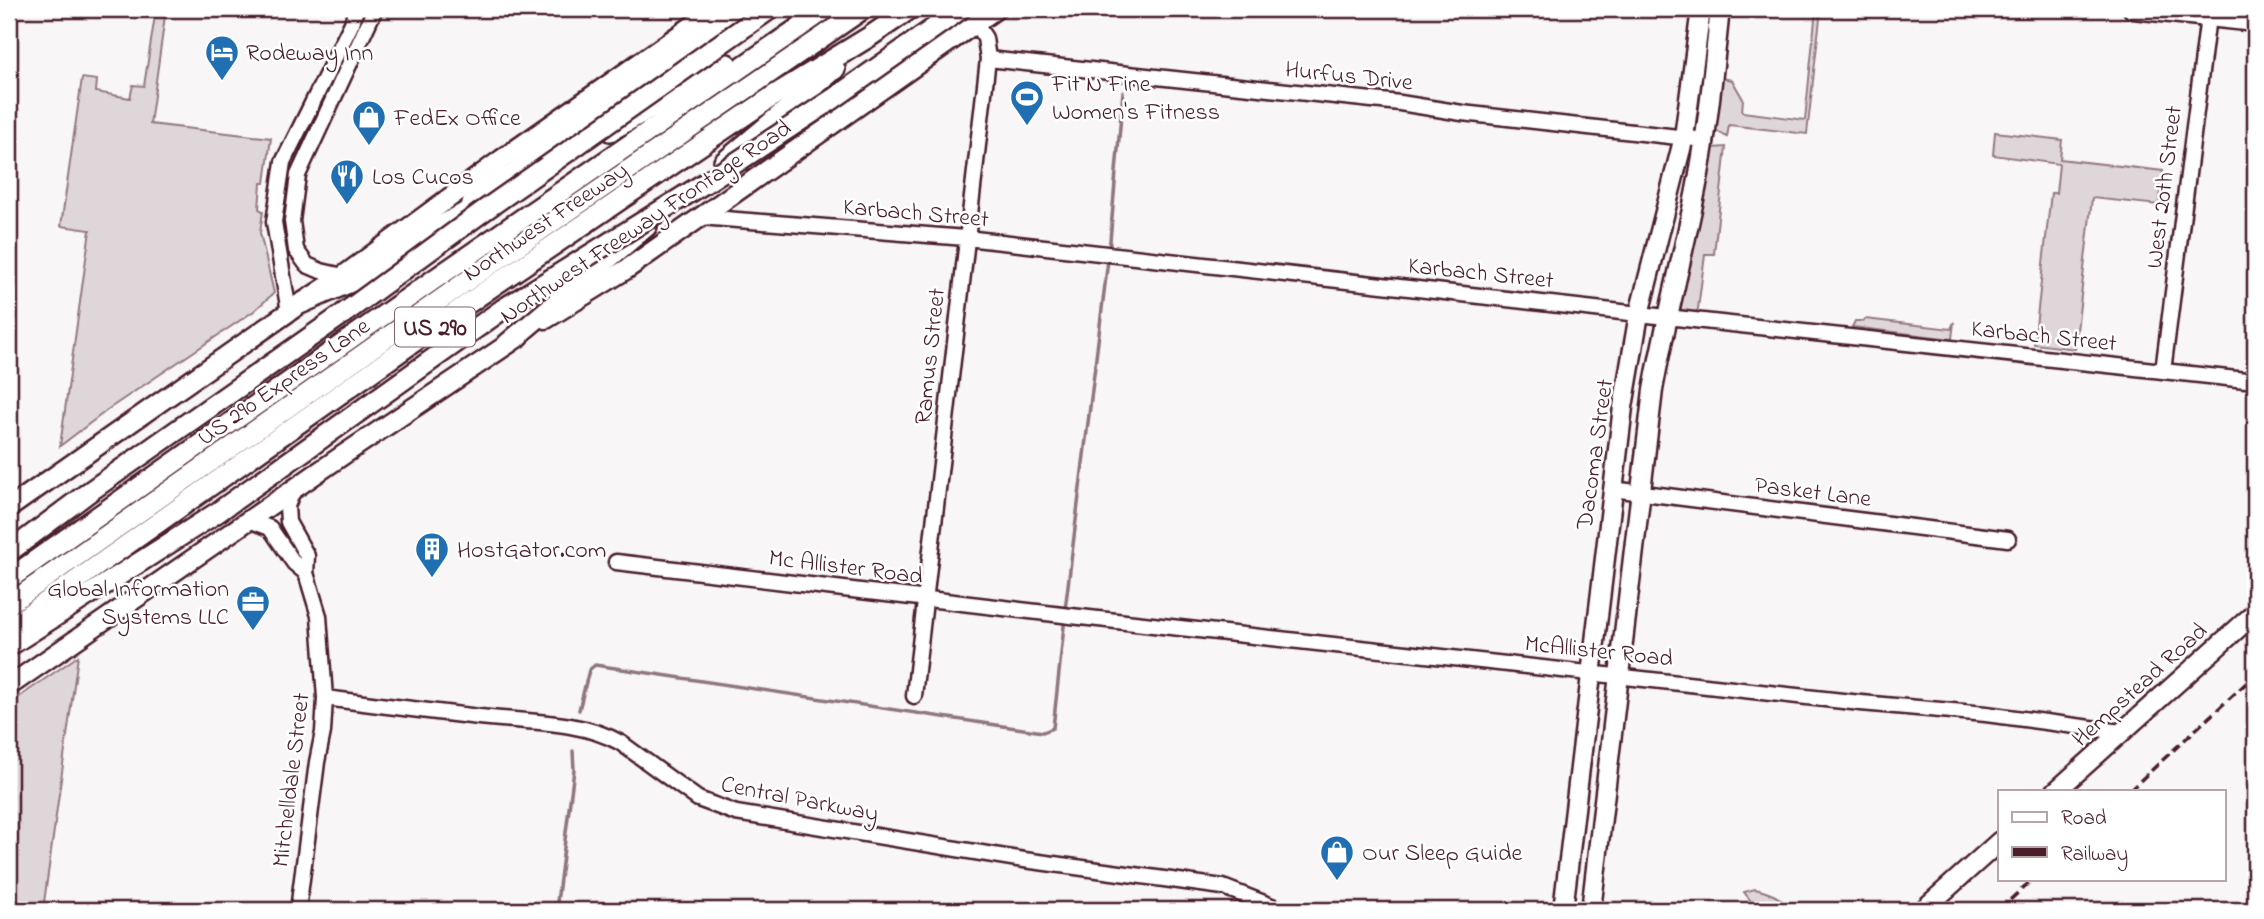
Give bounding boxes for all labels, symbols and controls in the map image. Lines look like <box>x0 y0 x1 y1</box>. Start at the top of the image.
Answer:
hotel icon: Rodeway Inn <box>203 33 241 82</box>
place label: Rodeway Inn <box>246 37 373 73</box>
street label: Hurfus Drive <box>1283 53 1415 102</box>
place label: Fit N Fine Women's Fitness <box>1051 68 1220 131</box>
sports icon: Fit N Fine Women's Fitness <box>1008 78 1046 127</box>
shop icon: FedEx Office <box>350 98 388 147</box>
place label: FedEx Office <box>393 102 521 137</box>
street label: West 20th Street <box>2138 104 2193 271</box>
street label: Northwest Freeway Frontage Road <box>494 112 800 335</box>
street label: Northwest Freeway <box>457 155 637 292</box>
restaurant icon: Los Cucos <box>328 157 366 206</box>
place label: Los Cucos <box>372 161 474 196</box>
street label: Karbach Street <box>841 191 990 238</box>
street label: Karbach Street <box>1406 249 1555 300</box>
street label: Ramus Street <box>907 286 956 426</box>
road number: US 290 <box>395 308 475 346</box>
street label: US 290 Express Lane <box>191 310 378 456</box>
street label: Karbach Street <box>1969 312 2118 363</box>
street label: Dacoma Street <box>1568 377 1624 533</box>
street label: Pasket Lane <box>1752 469 1873 518</box>
building icon: HostGator.com <box>413 530 451 579</box>
place label: HostGator.com <box>457 534 606 569</box>
street label: Mc Allister Road <box>767 542 925 595</box>
place label: Global Information Systems LLC <box>47 573 229 637</box>
office icon: Global Information Systems LLC <box>234 583 272 632</box>
street label: Hempstead Road <box>2065 615 2217 756</box>
street label: McAllister Road <box>1523 627 1675 678</box>
street label: Mitchelldale Street <box>264 691 321 870</box>
street label: Central Parkway <box>718 768 881 834</box>
legend <box>1998 790 2226 880</box>
text: Road <box>2061 804 2107 834</box>
shop icon: Our Sleep Guide <box>1318 833 1356 882</box>
place label: Our Sleep Guide <box>1362 837 1522 872</box>
text: Railway <box>2061 840 2128 872</box>

